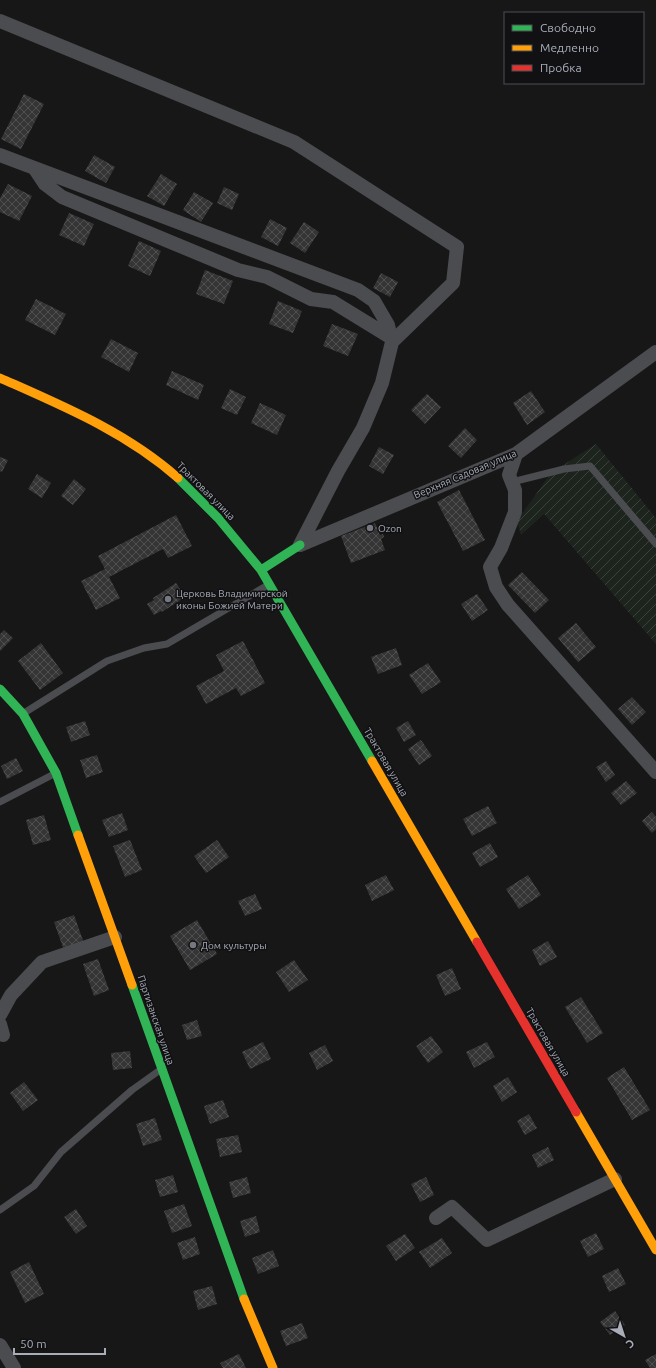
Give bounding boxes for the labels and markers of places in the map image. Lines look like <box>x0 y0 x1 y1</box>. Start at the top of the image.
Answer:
marker: Ozon <box>365 523 375 533</box>
place label: Ozon <box>378 523 402 534</box>
place label: Церковь Владимирской иконы Божией Матери <box>176 588 288 611</box>
marker: Церковь Владимирской иконы Божией Матери <box>163 594 173 604</box>
marker: Дом культуры <box>188 940 198 950</box>
place label: Дом культуры <box>201 940 267 951</box>

